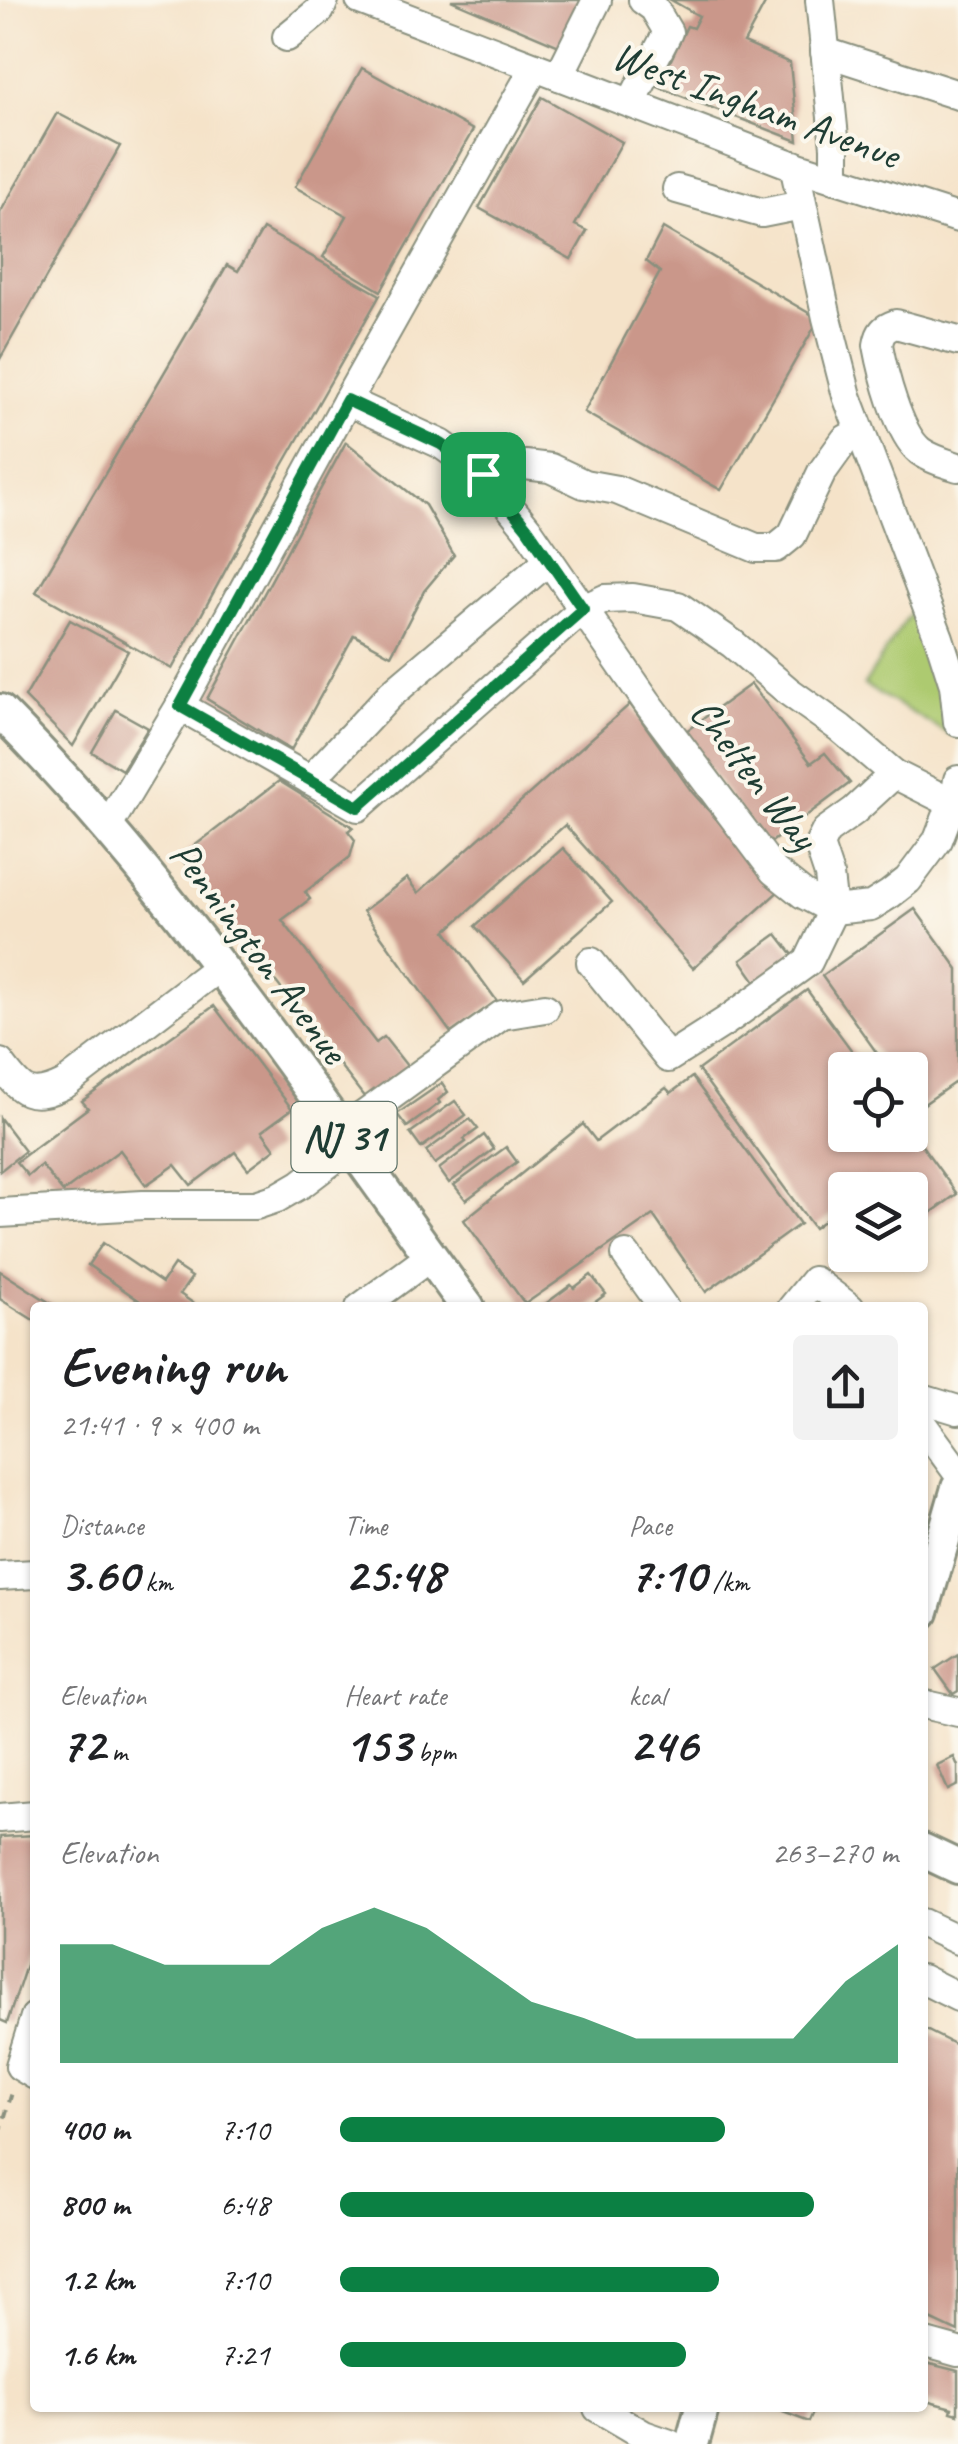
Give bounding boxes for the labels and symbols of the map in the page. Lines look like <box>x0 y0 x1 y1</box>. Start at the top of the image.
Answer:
street label: West Ingham Avenue <box>606 29 910 183</box>
pin <box>441 432 526 517</box>
street label: Chelten Way <box>678 687 831 863</box>
street label: Pennington Avenue <box>158 830 362 1076</box>
road number: NJ 31 <box>292 1102 396 1172</box>

